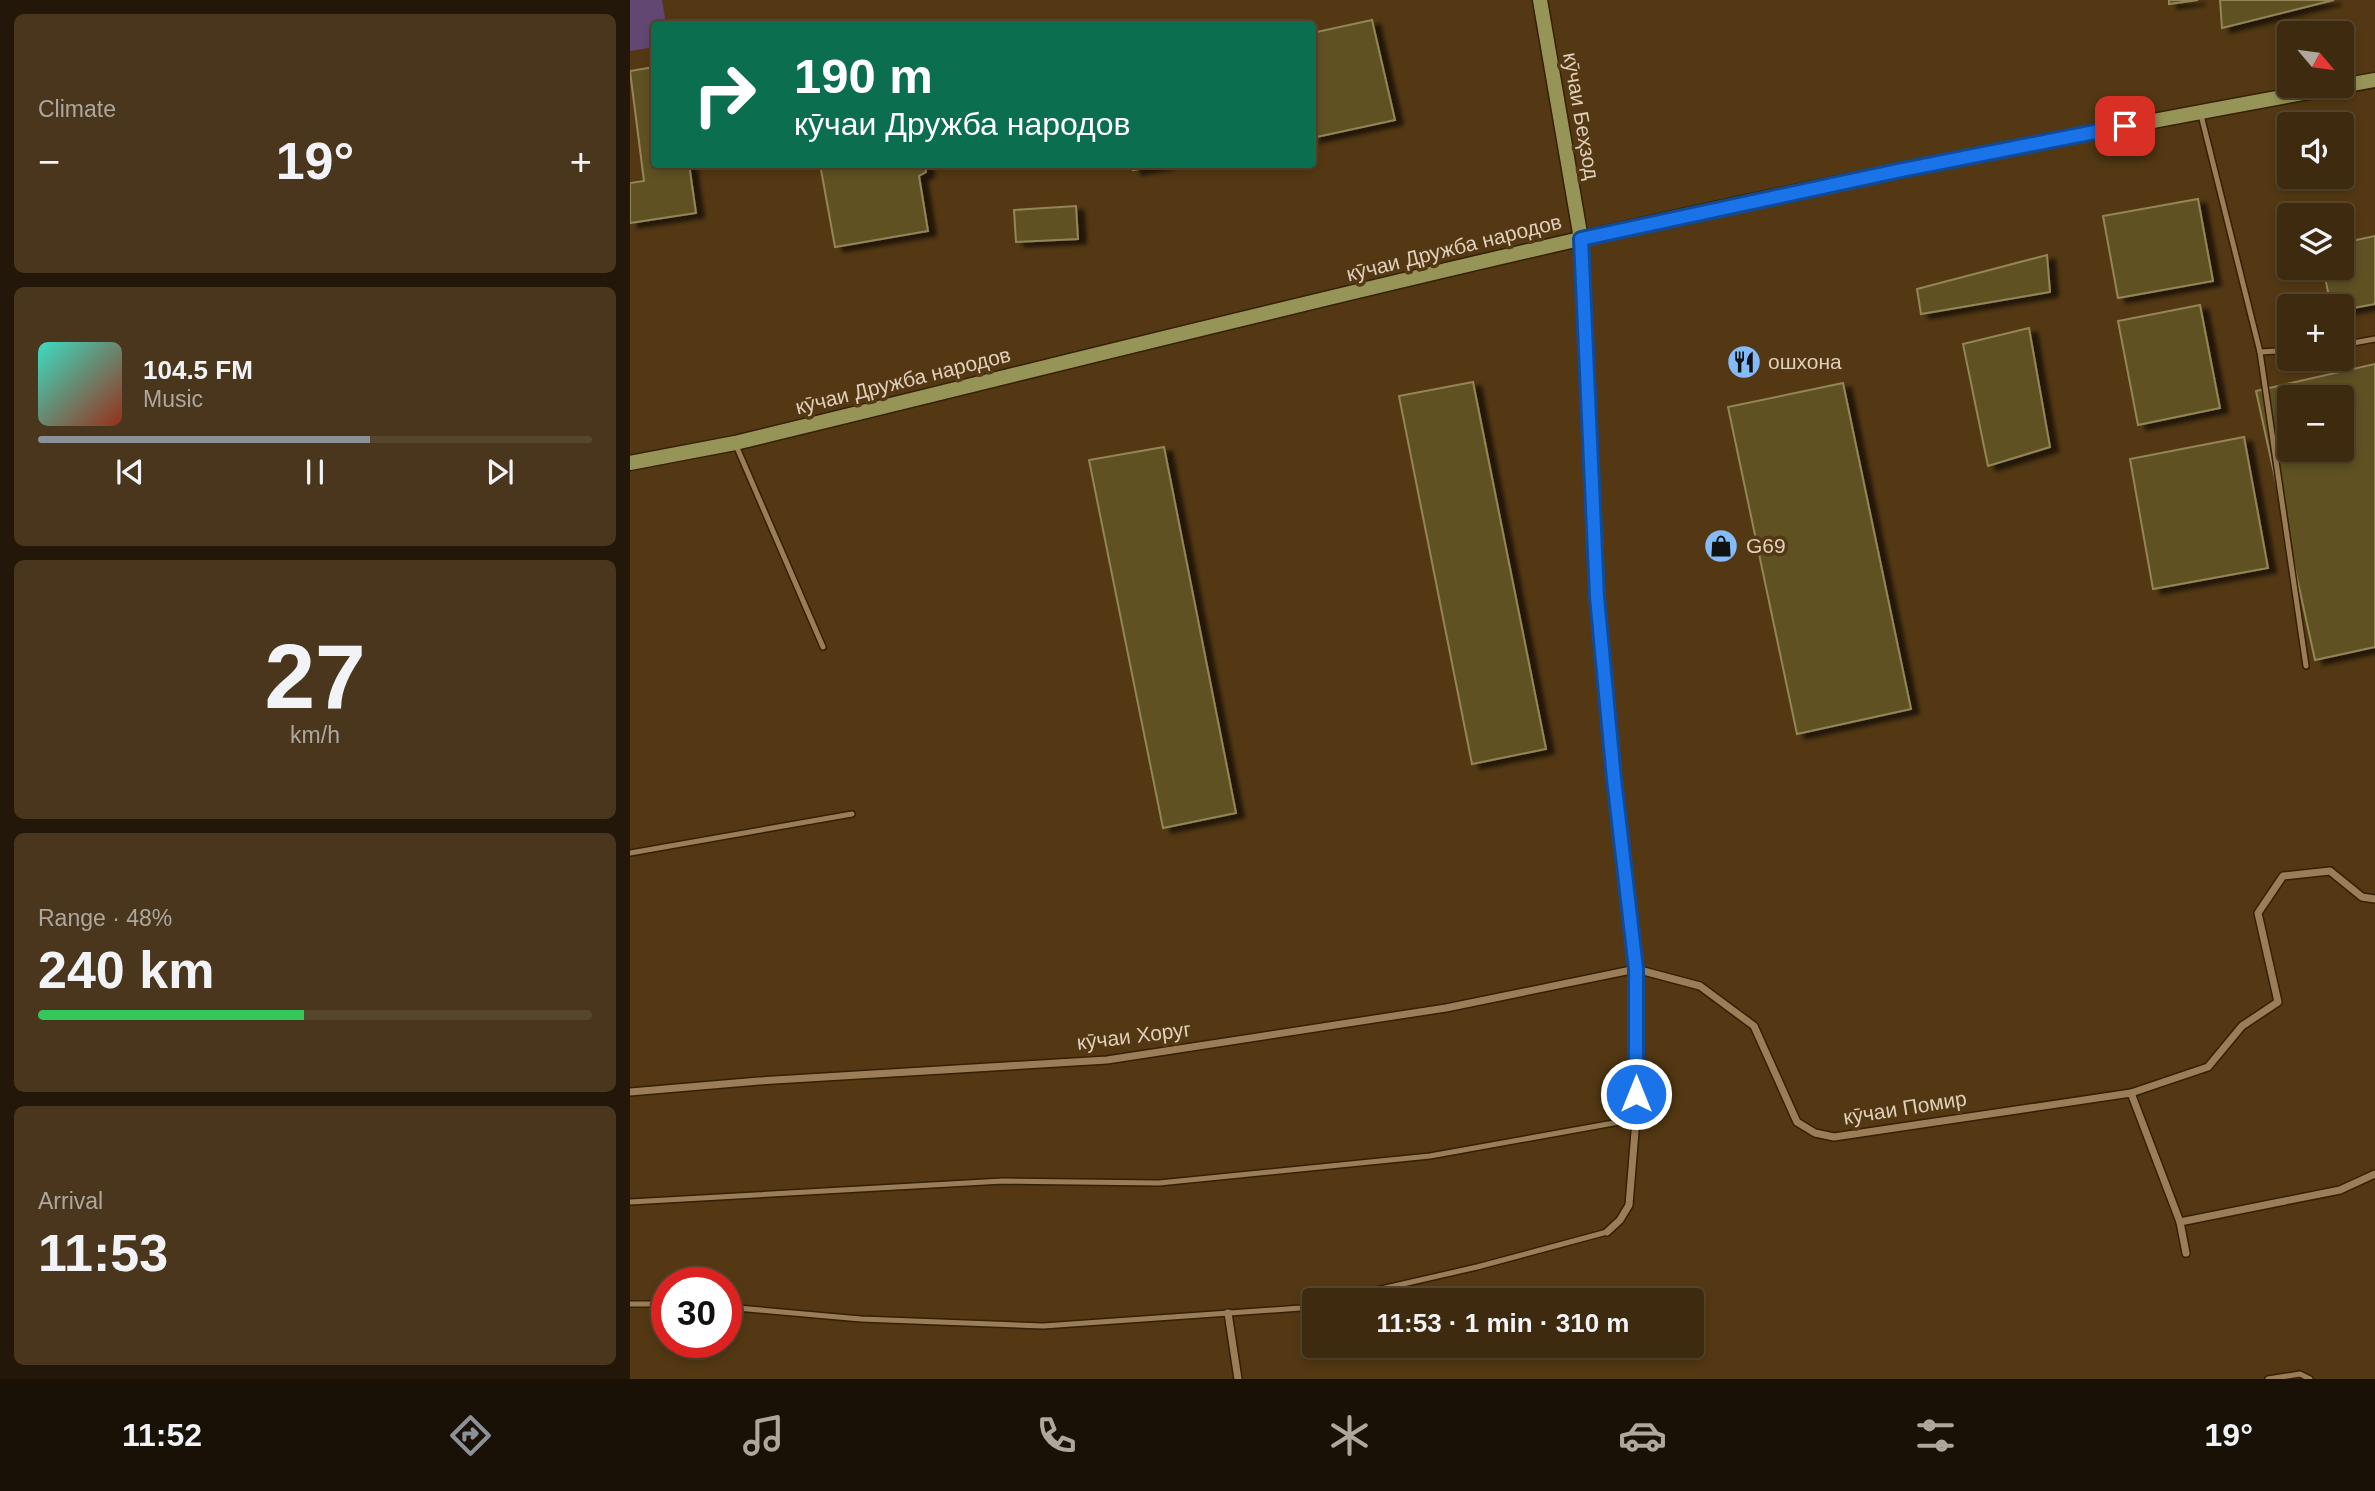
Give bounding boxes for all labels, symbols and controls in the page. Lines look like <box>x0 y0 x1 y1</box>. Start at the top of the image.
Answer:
north arrow <box>2277 21 2354 98</box>
map controls <box>2277 21 2354 462</box>
icon: right <box>679 49 770 140</box>
text: 190 m <box>794 49 933 103</box>
street label: кӯчаи Беҳзод <box>1559 51 1604 181</box>
text: Climate <box>38 96 116 122</box>
pin <box>2095 96 2155 156</box>
text: кӯчаи Дружба народов <box>794 106 1131 142</box>
icon: arrive <box>2106 107 2144 145</box>
button: sound <box>2277 112 2354 189</box>
text: 19° <box>276 132 354 190</box>
text: − <box>38 141 60 183</box>
text: + <box>570 141 592 183</box>
button: layers <box>2277 203 2354 280</box>
street label: кӯчаи Дружба народов <box>1344 210 1564 285</box>
button: + <box>2277 294 2354 371</box>
street label: кӯчаи Дружба народов <box>793 343 1013 418</box>
restaurant icon: ошхона <box>1725 343 1763 381</box>
place label: ошхона <box>1768 350 1842 373</box>
text: 104.5 FM <box>143 355 253 385</box>
button: − <box>2277 385 2354 462</box>
text: Music <box>143 386 203 412</box>
icon: previous <box>111 453 149 491</box>
icon: pause <box>296 453 334 491</box>
icon: next <box>481 453 519 491</box>
shop icon: G69 <box>1702 527 1740 565</box>
place label: G69 <box>1746 534 1786 557</box>
text: 27 <box>264 626 366 727</box>
text: km/h <box>290 722 340 748</box>
text: Range · 48% <box>38 905 172 931</box>
text: 240 km <box>38 941 214 999</box>
street label: кӯчаи Хоруг <box>1075 1017 1193 1054</box>
position arrow <box>1599 1057 1673 1131</box>
street label: кӯчаи Помир <box>1842 1086 1968 1129</box>
text: Arrival <box>38 1188 103 1214</box>
text: 11:53 <box>38 1224 168 1282</box>
speed limit sign: 30 <box>651 1267 742 1358</box>
text: 11:53 · 1 min · 310 m <box>1377 1308 1629 1338</box>
icon: directions <box>446 1411 495 1460</box>
icon: music <box>739 1411 788 1460</box>
icon: phone <box>1032 1411 1081 1460</box>
icon: climate <box>1325 1411 1374 1460</box>
icon: car <box>1618 1411 1667 1460</box>
icon: filters <box>1911 1411 1960 1460</box>
text: 11:52 <box>122 1417 202 1453</box>
text: 19° <box>2205 1417 2253 1453</box>

